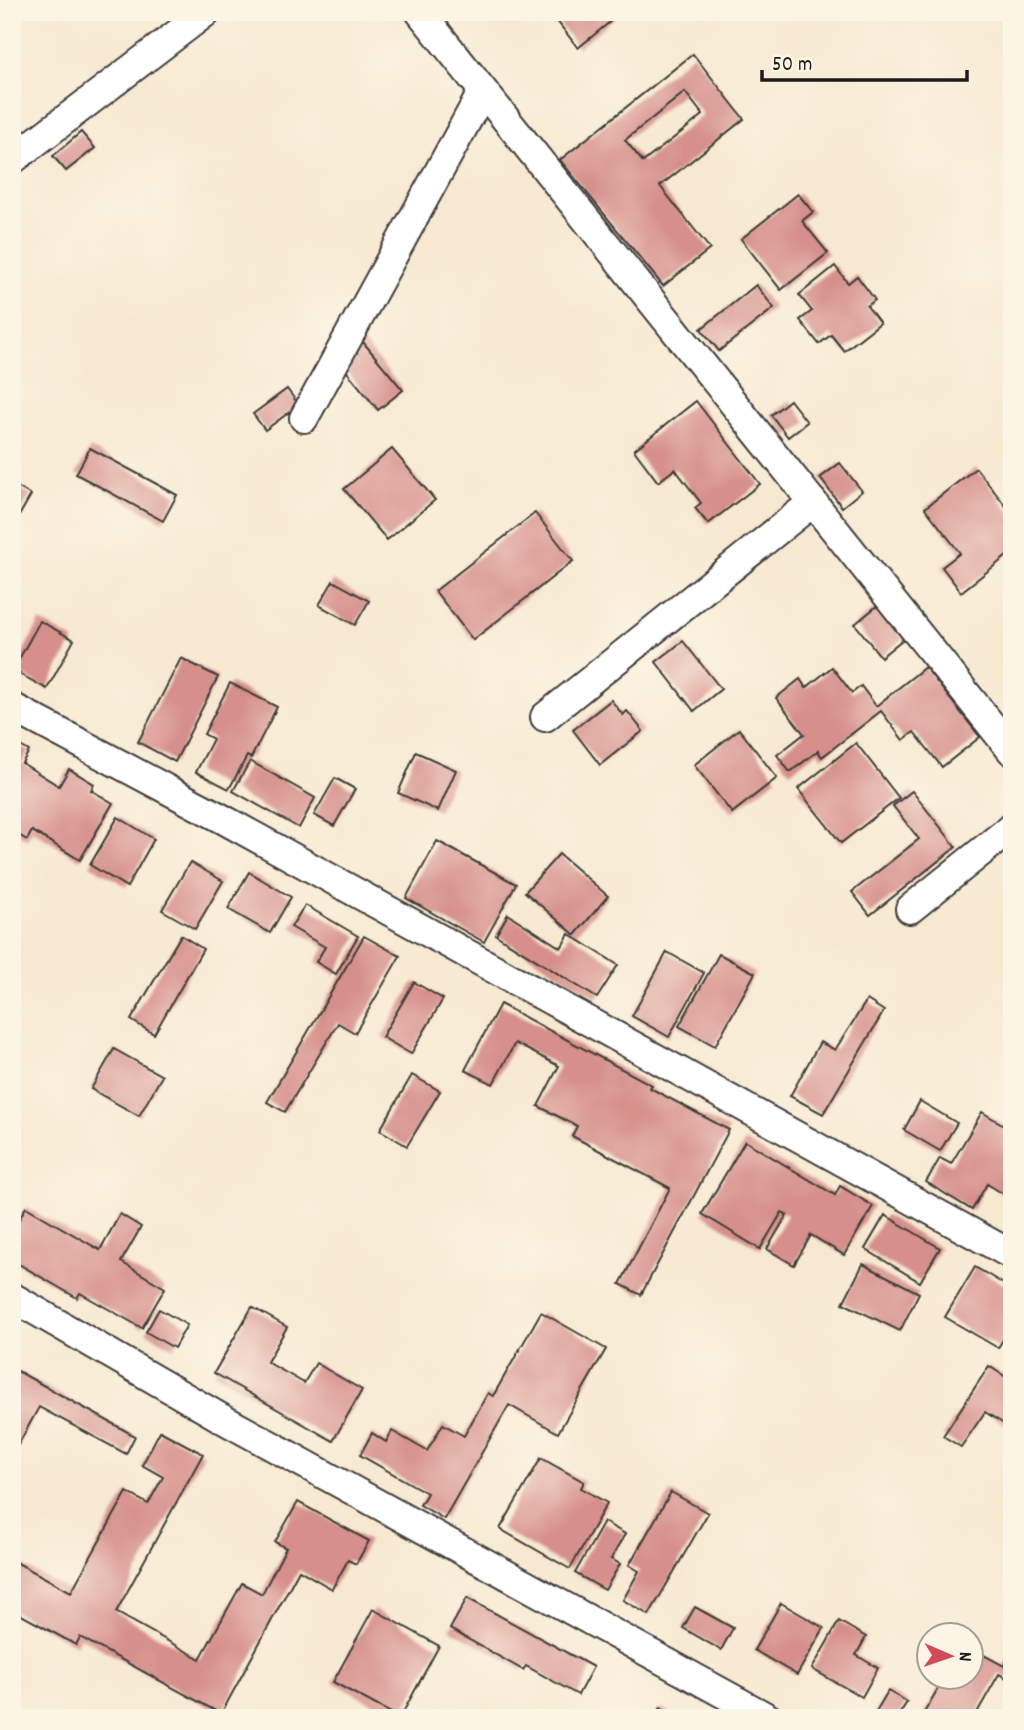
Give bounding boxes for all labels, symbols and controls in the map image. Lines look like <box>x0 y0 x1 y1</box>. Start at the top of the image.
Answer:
scale bar <box>762 38 966 82</box>
text: 50 m <box>772 51 812 81</box>
north arrow <box>916 1622 986 1692</box>
text: N <box>950 1651 977 1662</box>

